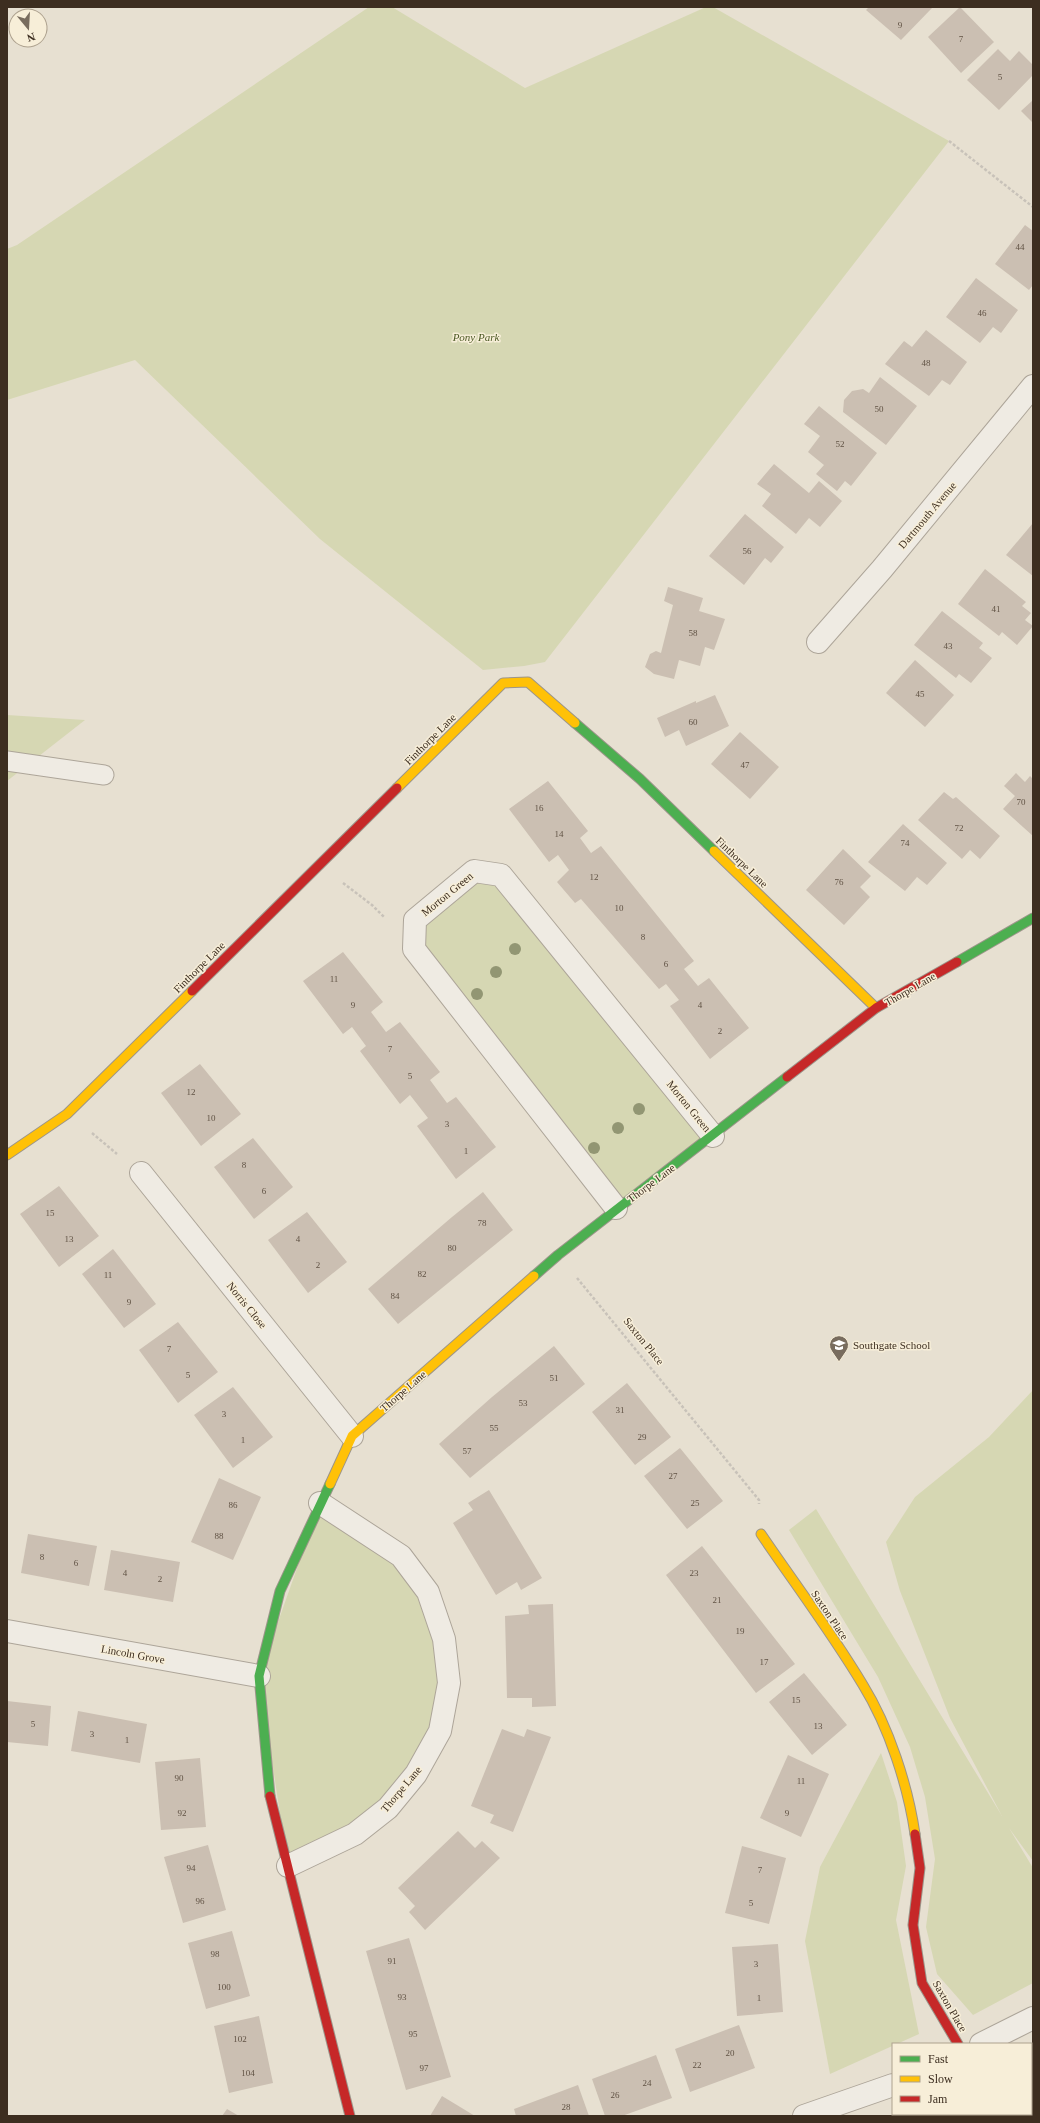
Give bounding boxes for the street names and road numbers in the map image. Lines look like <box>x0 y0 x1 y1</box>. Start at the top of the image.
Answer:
street label: Dartmouth Avenue <box>896 479 958 551</box>
street label: Finthorpe Lane <box>402 711 458 767</box>
street label: Finthorpe Lane <box>714 834 771 890</box>
street label: Morton Green <box>419 869 475 918</box>
street label: Finthorpe Lane <box>171 939 227 995</box>
street label: Thorpe Lane <box>883 970 938 1008</box>
street label: Morton Green <box>665 1078 714 1134</box>
street label: Thorpe Lane <box>625 1161 677 1205</box>
street label: Norris Close <box>225 1279 269 1331</box>
street label: Saxton Place <box>621 1315 667 1367</box>
street label: Thorpe Lane <box>378 1368 428 1414</box>
street label: Saxton Place <box>809 1588 851 1642</box>
street label: Lincoln Grove <box>100 1642 166 1666</box>
street label: Thorpe Lane <box>378 1763 424 1814</box>
street label: Saxton Place <box>931 1978 970 2034</box>

